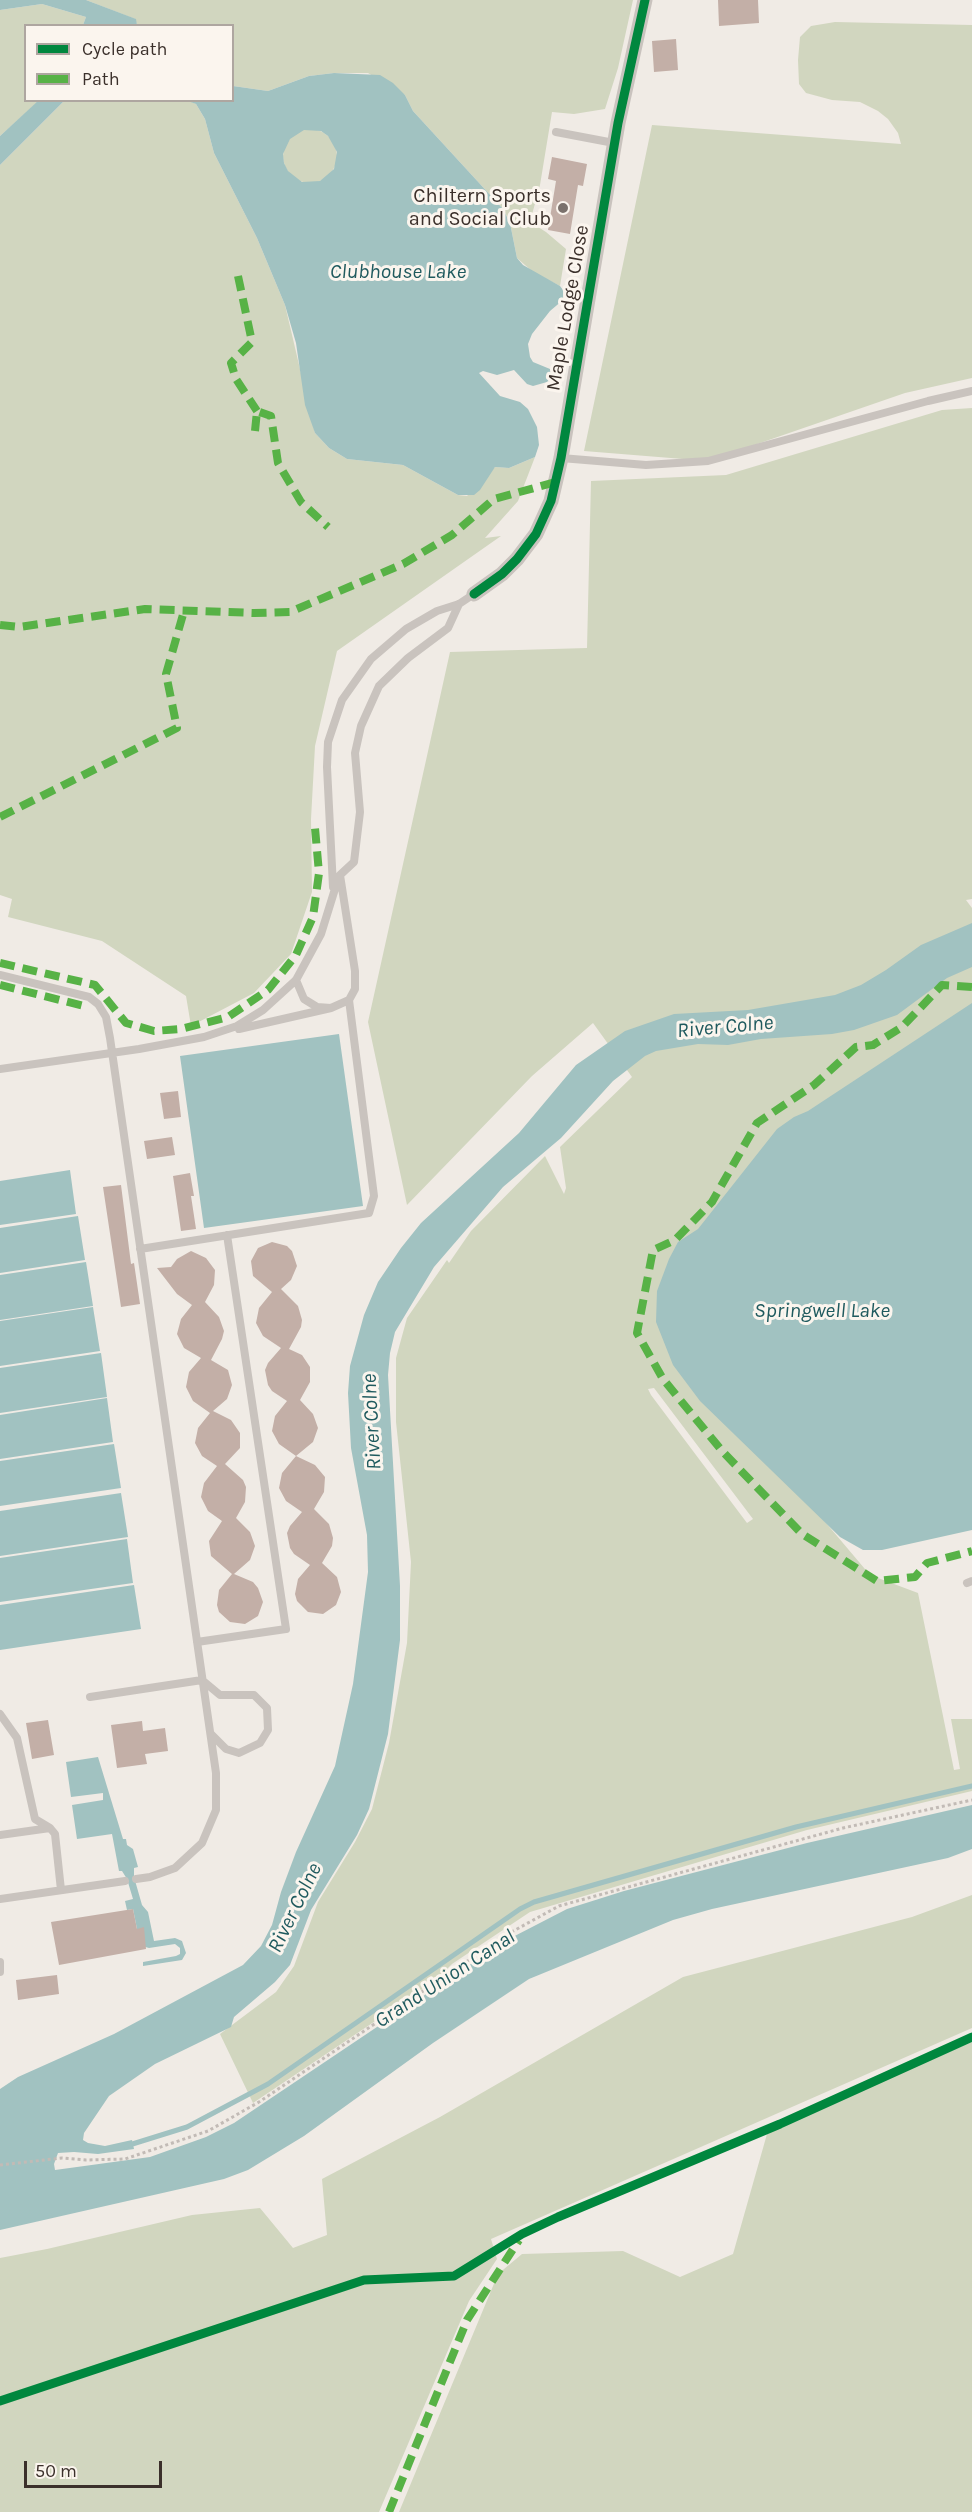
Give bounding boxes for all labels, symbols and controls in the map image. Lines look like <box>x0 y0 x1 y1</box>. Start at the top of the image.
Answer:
legend <box>24 24 234 102</box>
text: Cycle path <box>82 38 167 60</box>
text: Path <box>82 68 120 90</box>
place label: Chiltern Sports and Social Club <box>409 184 551 231</box>
marker: Chiltern Sports and Social Club <box>556 201 570 215</box>
street label: Maple Lodge Close <box>542 223 594 393</box>
water label: Clubhouse Lake <box>330 259 466 285</box>
water label: River Colne <box>676 1010 774 1044</box>
water label: Springwell Lake <box>754 1298 890 1324</box>
water label: River Colne <box>357 1373 387 1471</box>
water label: River Colne <box>263 1859 327 1957</box>
water label: Grand Union Canal <box>370 1924 520 2034</box>
scale bar <box>27 2449 165 2487</box>
text: 50 m <box>35 2460 77 2482</box>

